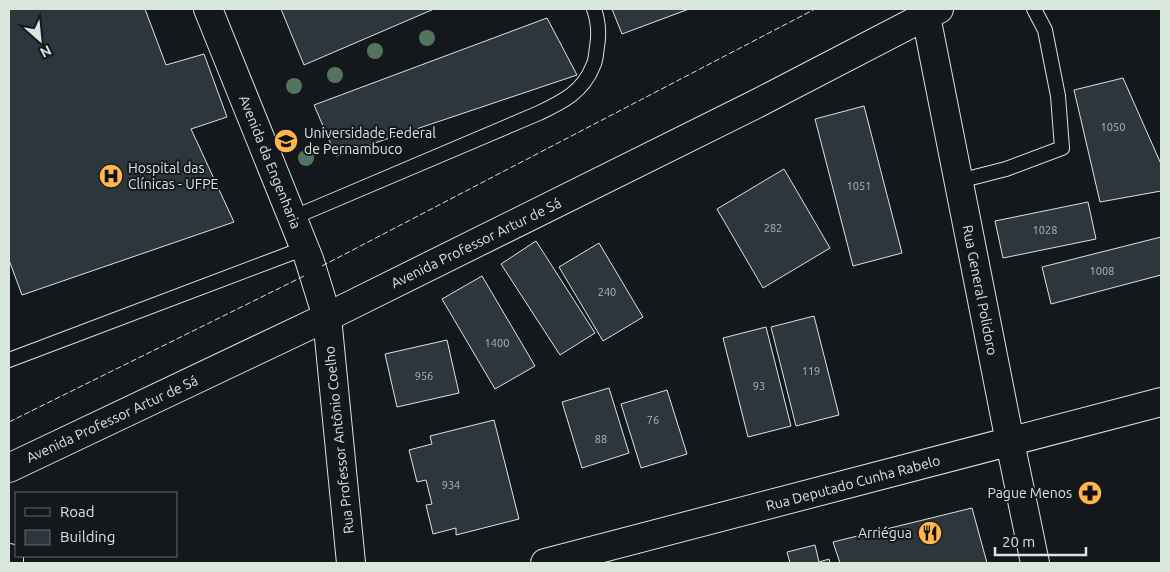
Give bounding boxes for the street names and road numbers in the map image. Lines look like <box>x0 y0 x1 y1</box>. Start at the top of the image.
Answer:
street label: Avenida da Engenharia <box>236 93 304 231</box>
street label: Avenida Professor Artur de Sá <box>388 195 564 291</box>
street label: Rua General Polidoro <box>959 223 1001 357</box>
street label: Rua Professor Antônio Coelho <box>321 345 357 535</box>
street label: Avenida Professor Artur de Sá <box>24 372 200 466</box>
street label: Rua Deputado Cunha Rabelo <box>764 452 942 514</box>

